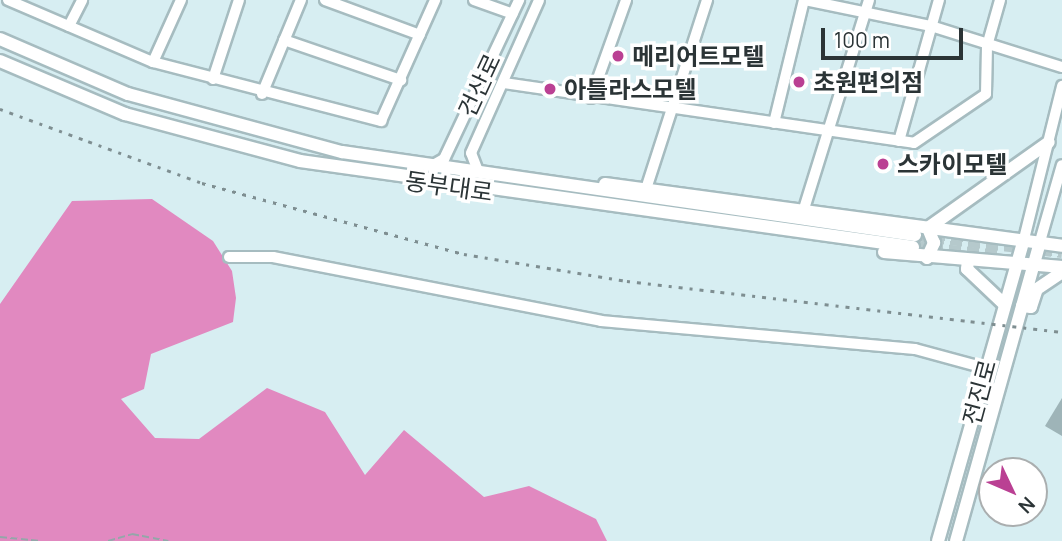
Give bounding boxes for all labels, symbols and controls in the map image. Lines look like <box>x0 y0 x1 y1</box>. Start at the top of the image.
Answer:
scale bar <box>824 14 966 58</box>
text: 100 m <box>834 26 890 54</box>
place label: 메리어트모텔 <box>632 42 764 70</box>
marker: 메리어트모텔 <box>610 48 626 64</box>
street label: 건산로 <box>452 49 506 121</box>
place label: 초원편의점 <box>813 68 923 96</box>
marker: 초원편의점 <box>791 74 807 90</box>
place label: 아틀라스모텔 <box>564 75 696 103</box>
marker: 아틀라스모텔 <box>542 81 558 97</box>
place label: 스카이모텔 <box>897 150 1007 178</box>
marker: 스카이모텔 <box>875 156 891 172</box>
street label: 동부대로 <box>403 166 495 206</box>
street label: 전진로 <box>957 356 1001 428</box>
north arrow <box>978 457 1048 527</box>
text: N <box>1013 491 1041 519</box>

